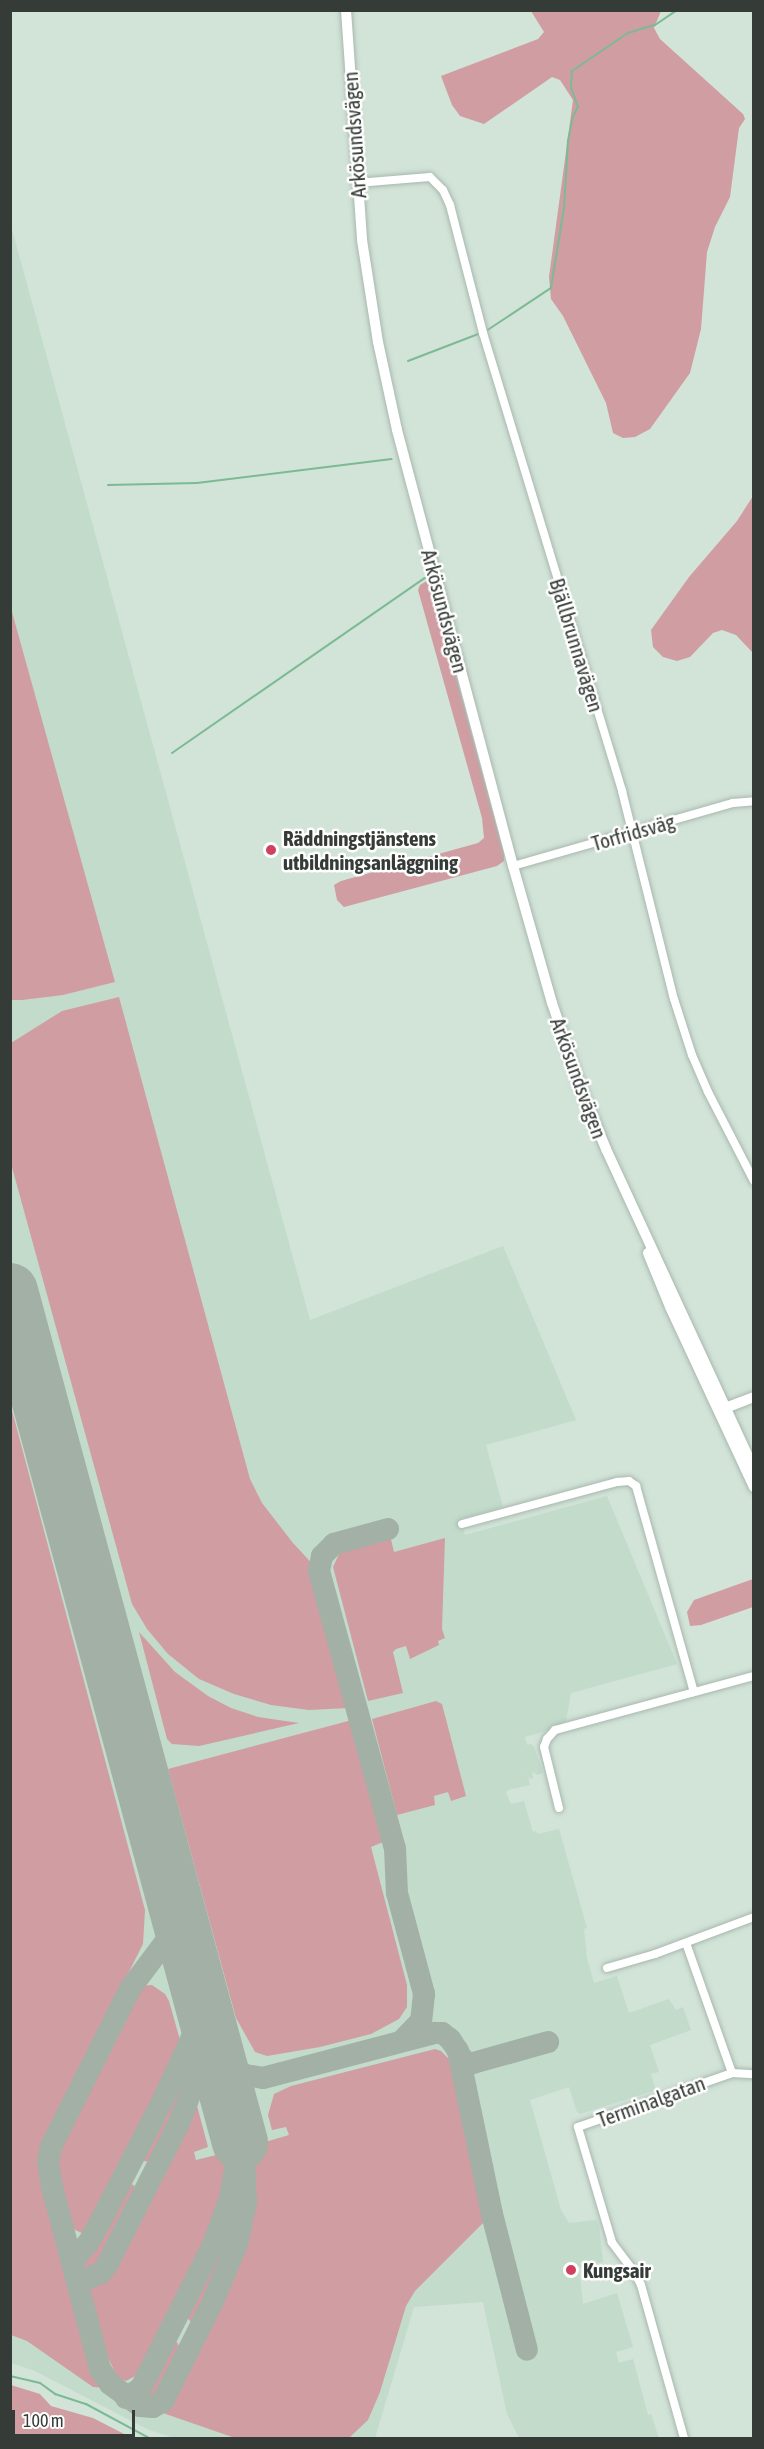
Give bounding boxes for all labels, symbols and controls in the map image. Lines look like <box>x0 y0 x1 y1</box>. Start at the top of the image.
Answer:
street label: Arkösundsvägen <box>337 71 371 199</box>
street label: Arkösundsvägen <box>416 546 474 676</box>
street label: Bjällbrunnavägen <box>545 575 609 715</box>
street label: Torfridsväg <box>589 808 677 856</box>
place label: Räddningstjänstens utbildningsanläggning <box>283 825 458 875</box>
marker: Räddningstjänstens utbildningsanläggning <box>264 843 278 857</box>
street label: Arkösundsvägen <box>545 1014 613 1142</box>
street label: Terminalgatan <box>593 2070 709 2132</box>
place label: Kungsair <box>583 2257 651 2283</box>
marker: Kungsair <box>564 2263 578 2277</box>
scale bar <box>15 2398 138 2436</box>
text: 100 m <box>23 2410 64 2431</box>

